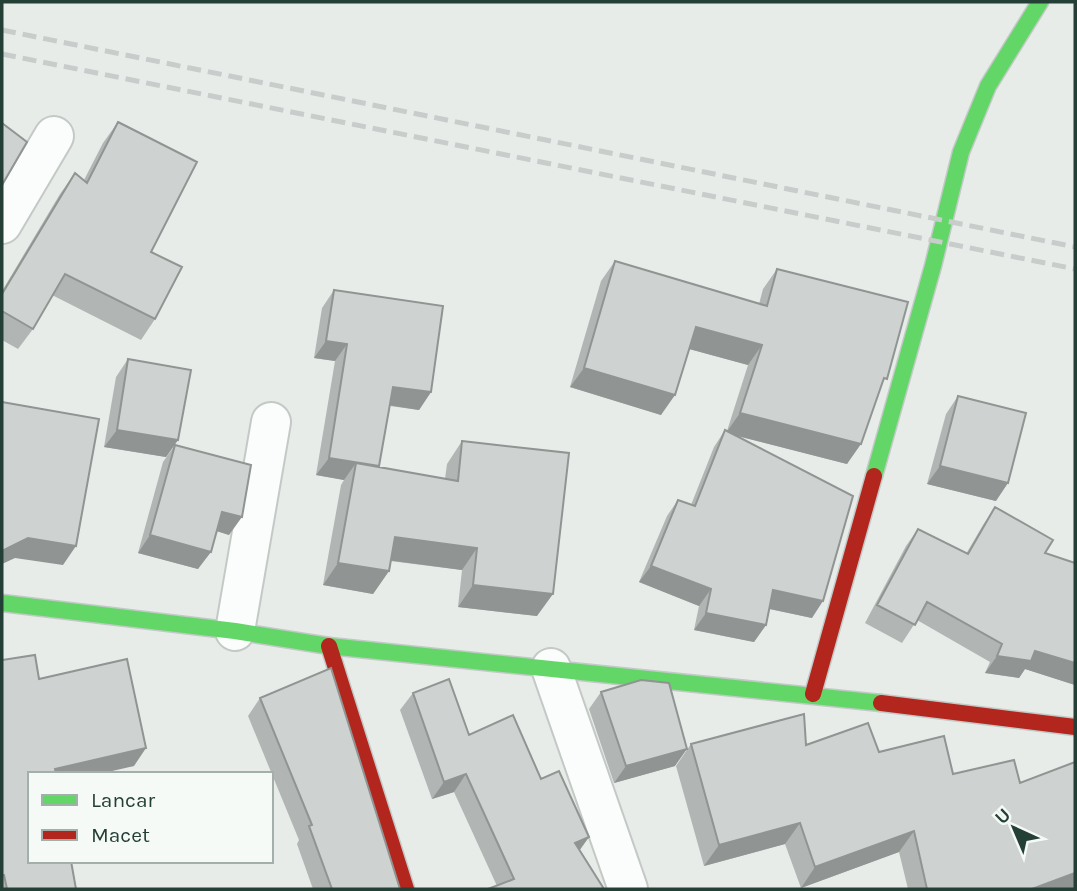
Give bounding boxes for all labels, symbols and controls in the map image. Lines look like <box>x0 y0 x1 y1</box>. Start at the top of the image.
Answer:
legend <box>28 772 273 863</box>
text: Lancar <box>91 788 155 812</box>
north arrow <box>979 793 1049 863</box>
text: U <box>991 804 1015 829</box>
text: Macet <box>91 823 150 847</box>

